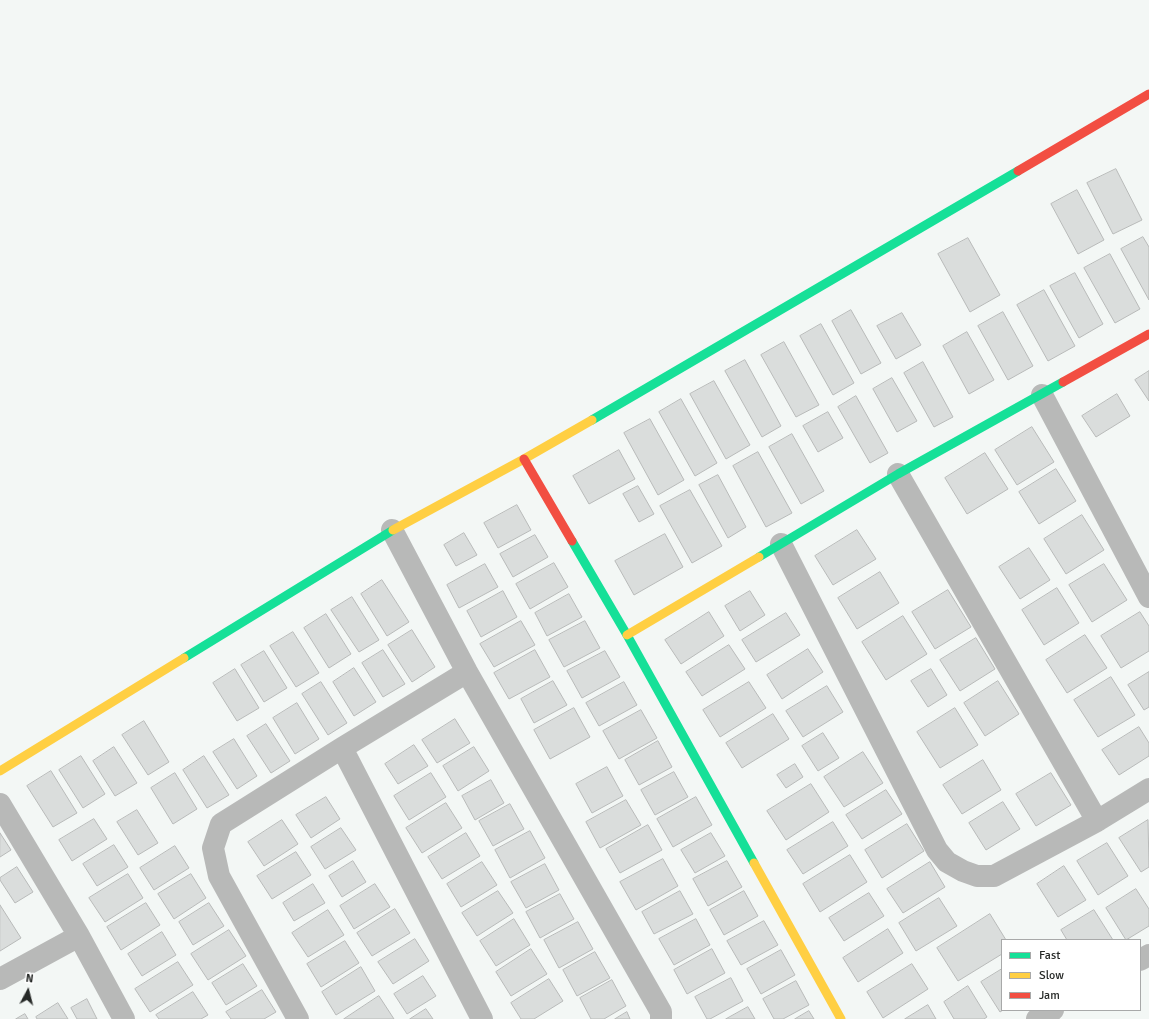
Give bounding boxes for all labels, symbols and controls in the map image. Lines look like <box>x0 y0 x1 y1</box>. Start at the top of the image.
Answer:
legend <box>1001 939 1141 1011</box>
text: Fast <box>1039 948 1060 963</box>
text: Slow <box>1039 968 1064 983</box>
north arrow <box>8 971 48 1011</box>
text: N <box>25 972 34 986</box>
text: Jam <box>1039 988 1060 1003</box>

